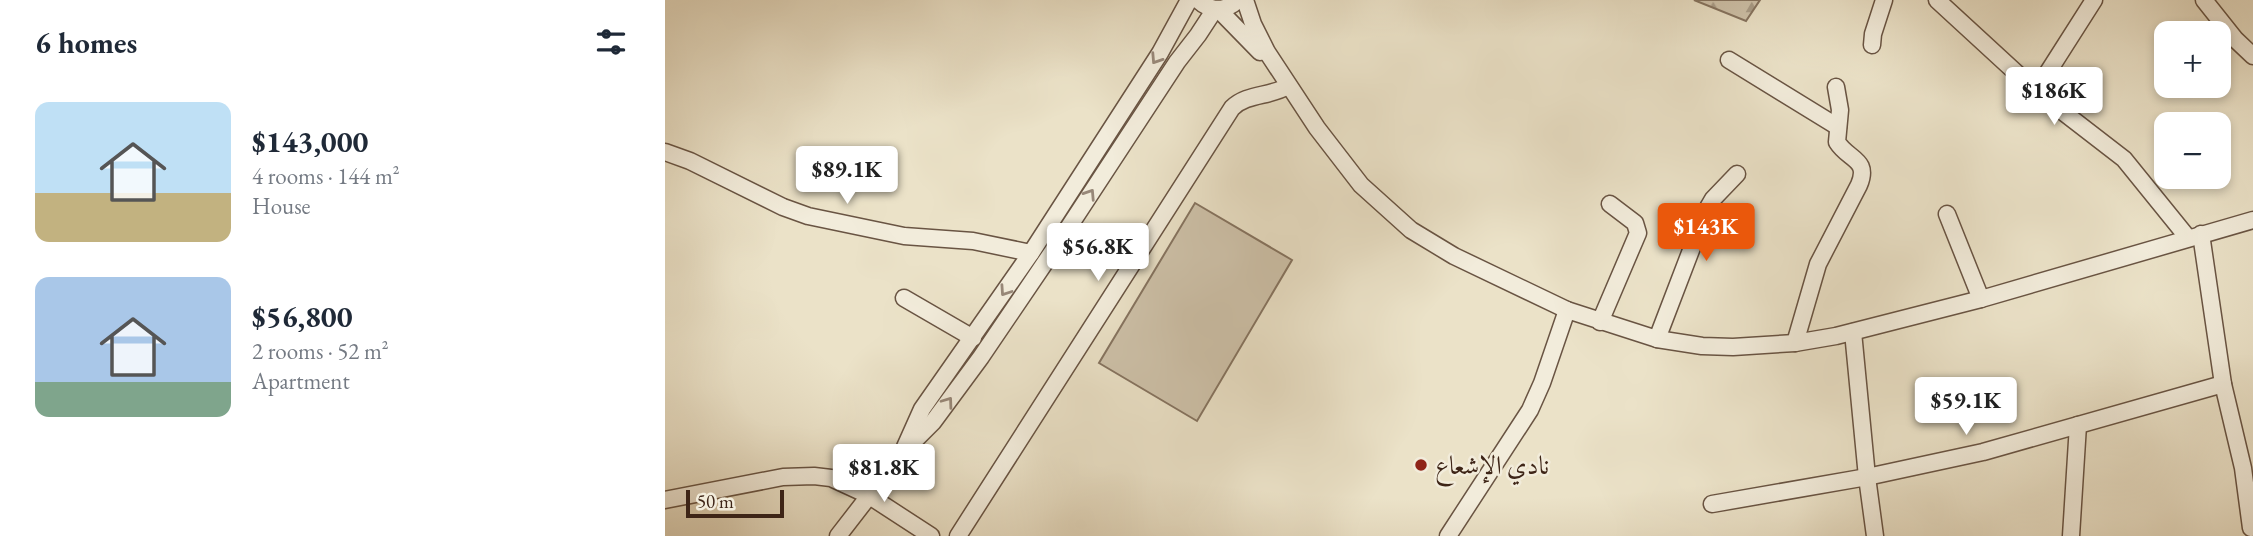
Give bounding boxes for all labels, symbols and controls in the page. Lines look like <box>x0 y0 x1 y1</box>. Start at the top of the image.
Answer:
map controls <box>2154 21 2231 189</box>
button: + <box>2154 21 2231 98</box>
text: 6 homes <box>35 23 137 62</box>
icon: filters <box>592 23 630 61</box>
one-way arrow <box>1151 52 1164 65</box>
pin: $186K <box>2005 68 2103 127</box>
text: $186K <box>2022 75 2086 105</box>
button: − <box>2154 112 2231 189</box>
text: $143,000 <box>252 122 368 161</box>
icon: home <box>91 130 175 214</box>
pin: $89.1K <box>790 146 904 206</box>
text: $89.1K <box>812 154 882 184</box>
text: 4 rooms · 144 m² <box>252 161 400 191</box>
one-way arrow <box>1082 188 1095 201</box>
text: House <box>252 191 311 221</box>
pin: $143K <box>1657 204 1755 263</box>
text: $143K <box>1674 211 1738 241</box>
pin: $56.8K <box>1041 224 1155 283</box>
text: $56.8K <box>1063 231 1133 261</box>
one-way arrow <box>1001 283 1013 296</box>
text: $56,800 <box>252 297 353 336</box>
icon: home <box>91 305 175 389</box>
text: 2 rooms · 52 m² <box>252 336 389 366</box>
text: Apartment <box>252 366 350 396</box>
pin: $59.1K <box>1909 378 2023 437</box>
text: $59.1K <box>1931 385 2001 415</box>
one-way arrow <box>940 397 952 410</box>
pin: $81.8K <box>827 444 941 504</box>
place label: نادي الإشعاع <box>1435 448 1549 487</box>
text: $81.8K <box>849 452 919 482</box>
marker: نادي الإشعاع <box>1413 457 1429 473</box>
scale bar <box>686 487 784 519</box>
text: 50 m <box>697 489 734 514</box>

